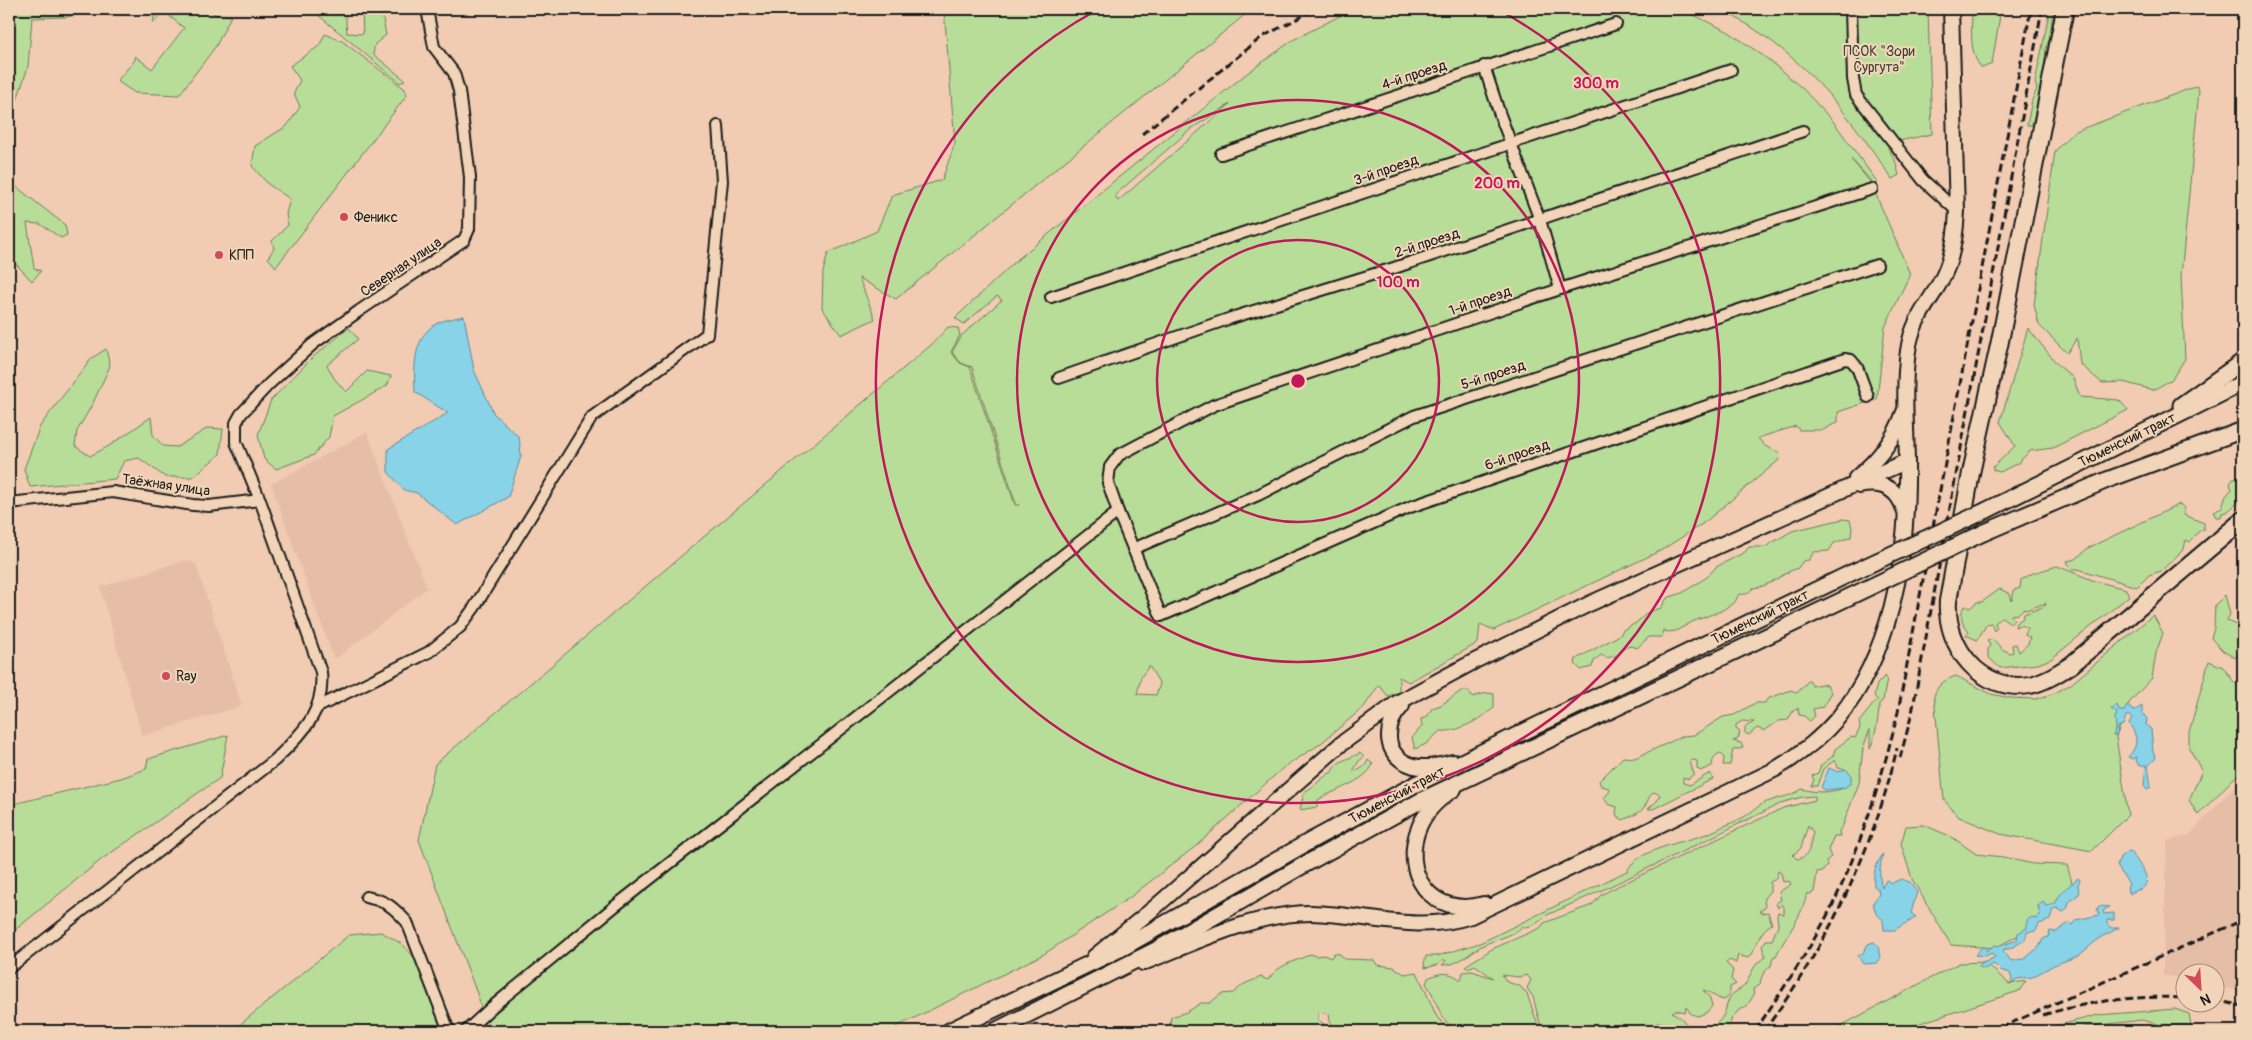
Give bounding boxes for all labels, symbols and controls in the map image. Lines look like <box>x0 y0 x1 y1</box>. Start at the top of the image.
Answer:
park label: ПСОК "Зори Сургута" <box>1843 43 1915 76</box>
street label: 4-й проезд <box>1379 56 1449 93</box>
text: 300 m <box>1573 74 1619 93</box>
street label: 3-й проезд <box>1352 151 1421 189</box>
text: 200 m <box>1474 174 1520 193</box>
place label: Феникс <box>354 209 398 226</box>
marker: Феникс <box>338 211 350 223</box>
street label: 2-й проезд <box>1393 224 1462 261</box>
street label: Северная улица <box>357 234 445 300</box>
place label: КПП <box>229 247 254 264</box>
marker: КПП <box>213 249 225 261</box>
text: 100 m <box>1377 273 1419 292</box>
street label: 1-й проезд <box>1447 282 1514 320</box>
street label: 5-й проезд <box>1459 356 1528 393</box>
centre of rings <box>1289 372 1307 390</box>
street label: Тюменский тракт <box>2075 409 2179 471</box>
street label: 6-й проезд <box>1482 436 1552 474</box>
street label: Таёжная улица <box>121 470 211 500</box>
street label: Тюменский тракт <box>1708 586 1812 648</box>
place label: Ray <box>176 668 197 685</box>
marker: Ray <box>160 670 172 682</box>
street label: Тюменский тракт <box>1346 762 1448 828</box>
north arrow <box>2174 962 2224 1012</box>
text: N <box>2197 990 2213 1009</box>

